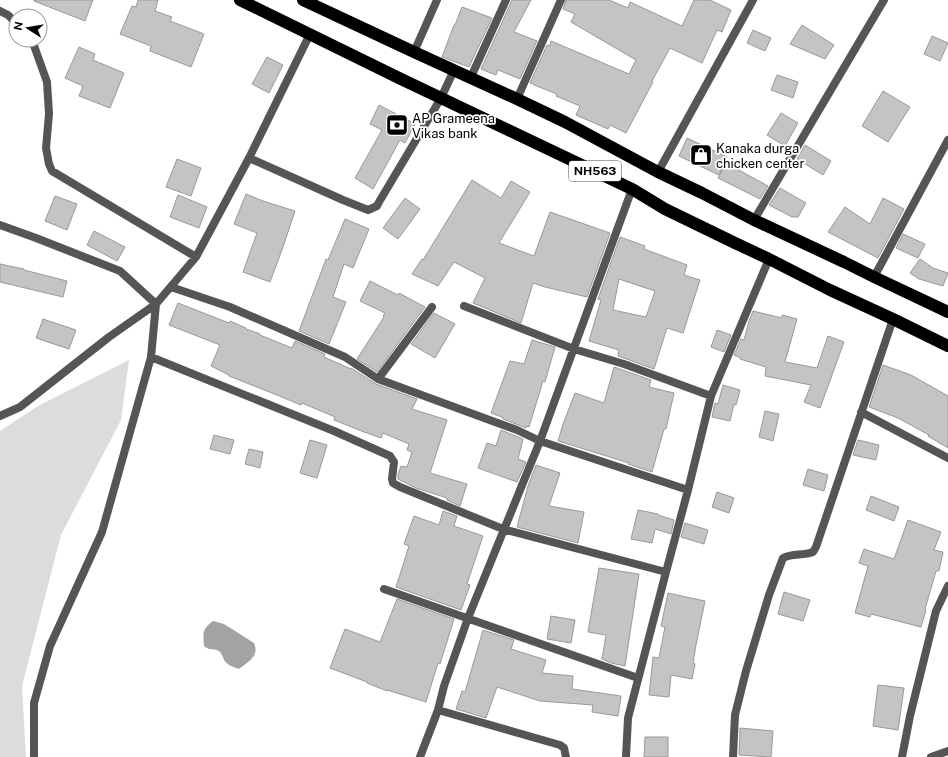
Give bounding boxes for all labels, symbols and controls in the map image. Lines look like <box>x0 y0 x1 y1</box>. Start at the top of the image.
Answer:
north arrow <box>8 8 48 48</box>
text: N <box>11 20 25 31</box>
place label: AP Grameena Vikas bank <box>412 111 495 141</box>
bank icon: AP Grameena Vikas bank <box>384 112 410 138</box>
place label: Kanaka durga chicken center <box>716 141 804 171</box>
shop icon: Kanaka durga chicken center <box>688 142 714 168</box>
road number: NH563 <box>569 161 621 181</box>

